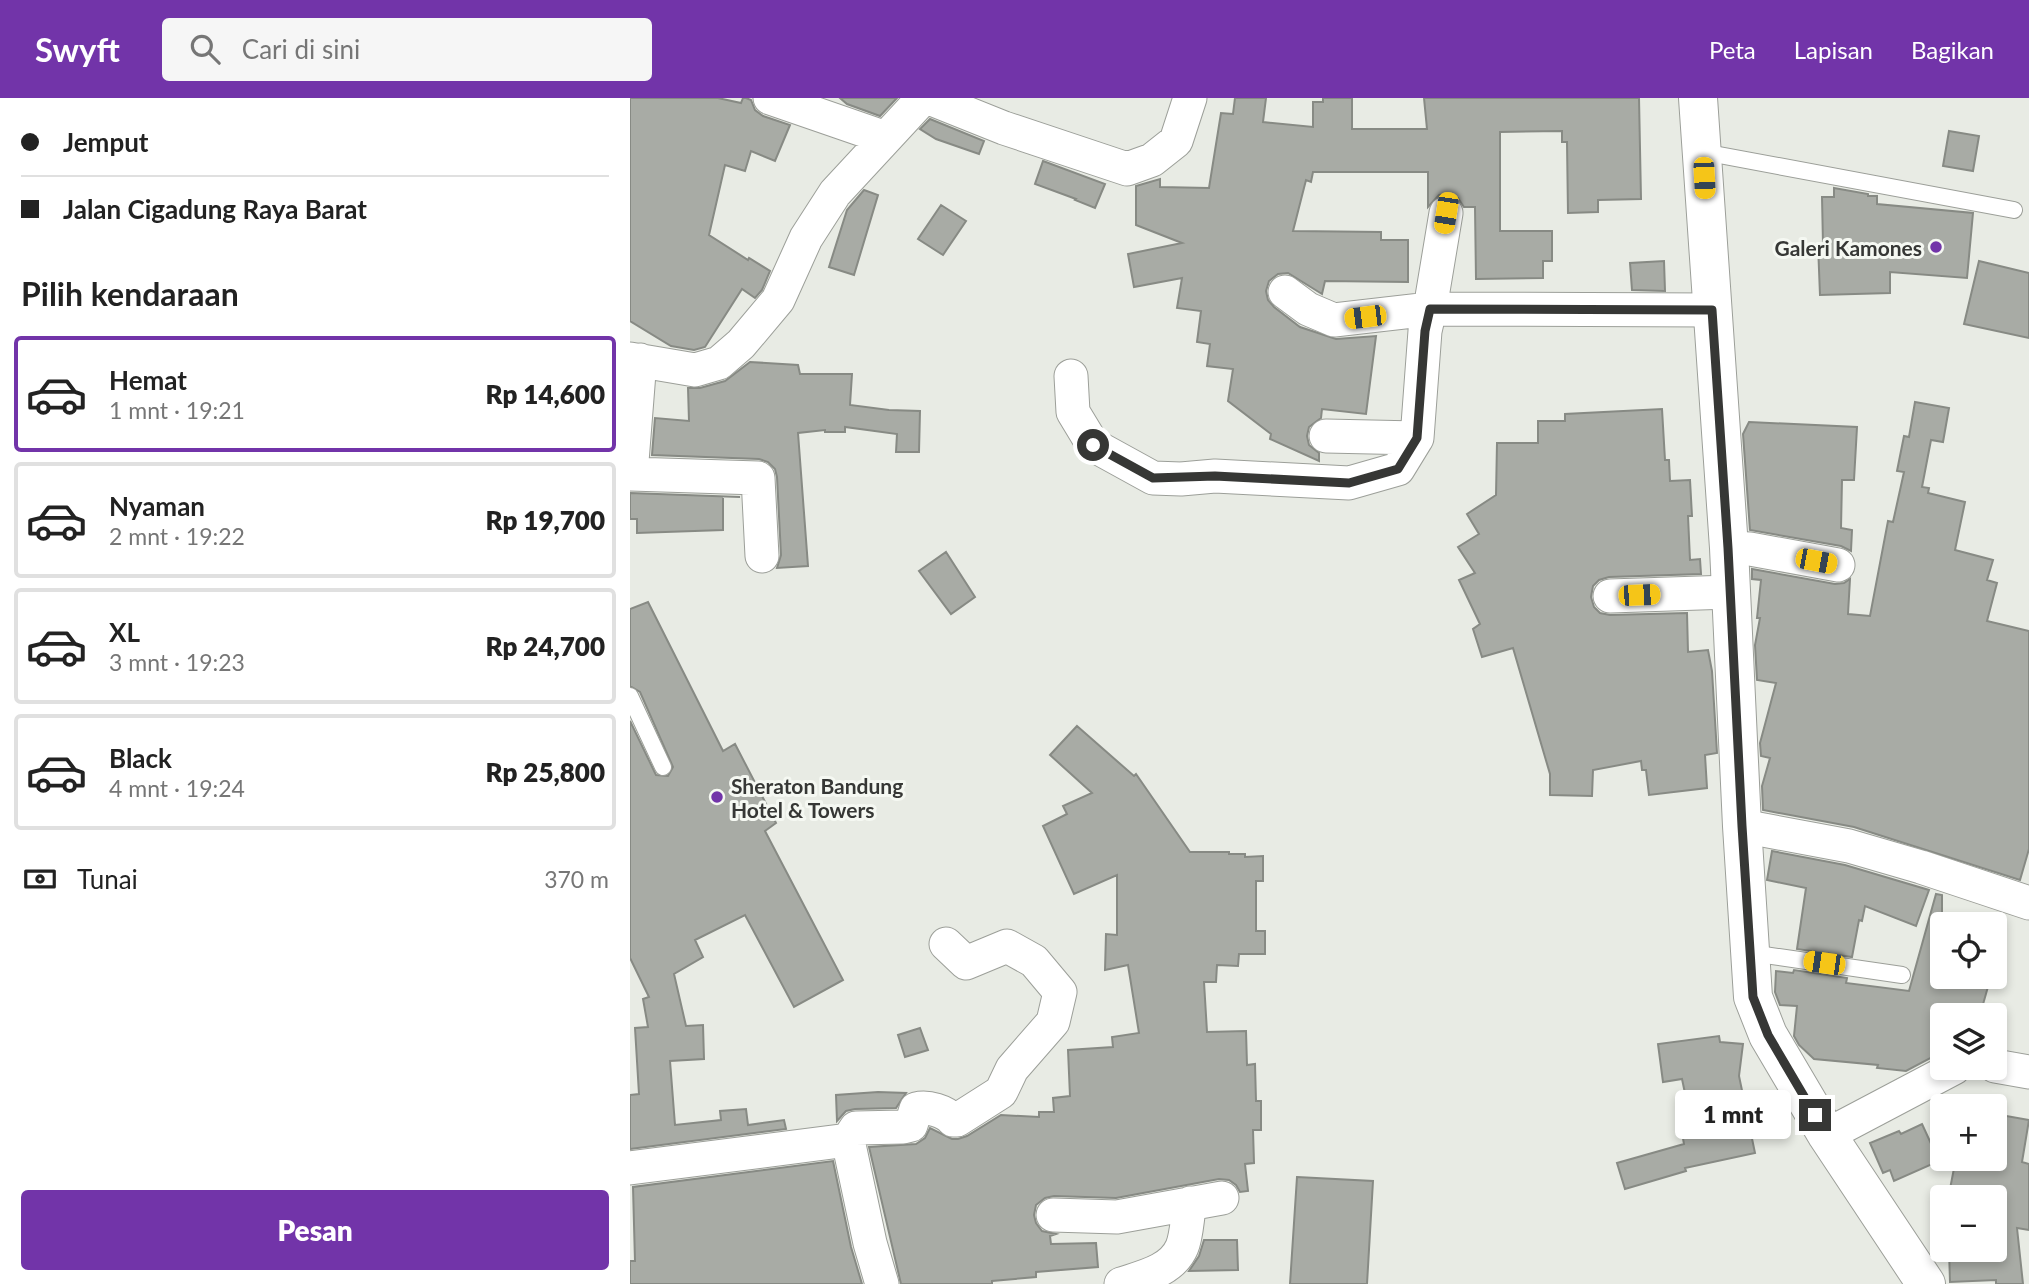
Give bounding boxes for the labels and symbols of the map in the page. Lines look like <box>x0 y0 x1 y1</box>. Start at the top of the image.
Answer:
car <box>1693 156 1716 200</box>
car <box>1433 191 1460 235</box>
place label: Galeri Kamones <box>1774 235 1922 260</box>
marker: Galeri Kamones <box>1928 239 1944 255</box>
car <box>1343 304 1388 330</box>
route start <box>1077 429 1109 461</box>
car <box>1794 547 1839 575</box>
car <box>1618 584 1661 606</box>
place label: Sheraton Bandung Hotel & Towers <box>731 773 903 822</box>
marker: Sheraton Bandung Hotel & Towers <box>709 789 725 805</box>
car <box>1802 950 1847 976</box>
callout: 1 mnt <box>1675 1090 1790 1140</box>
route end <box>1799 1099 1831 1131</box>

